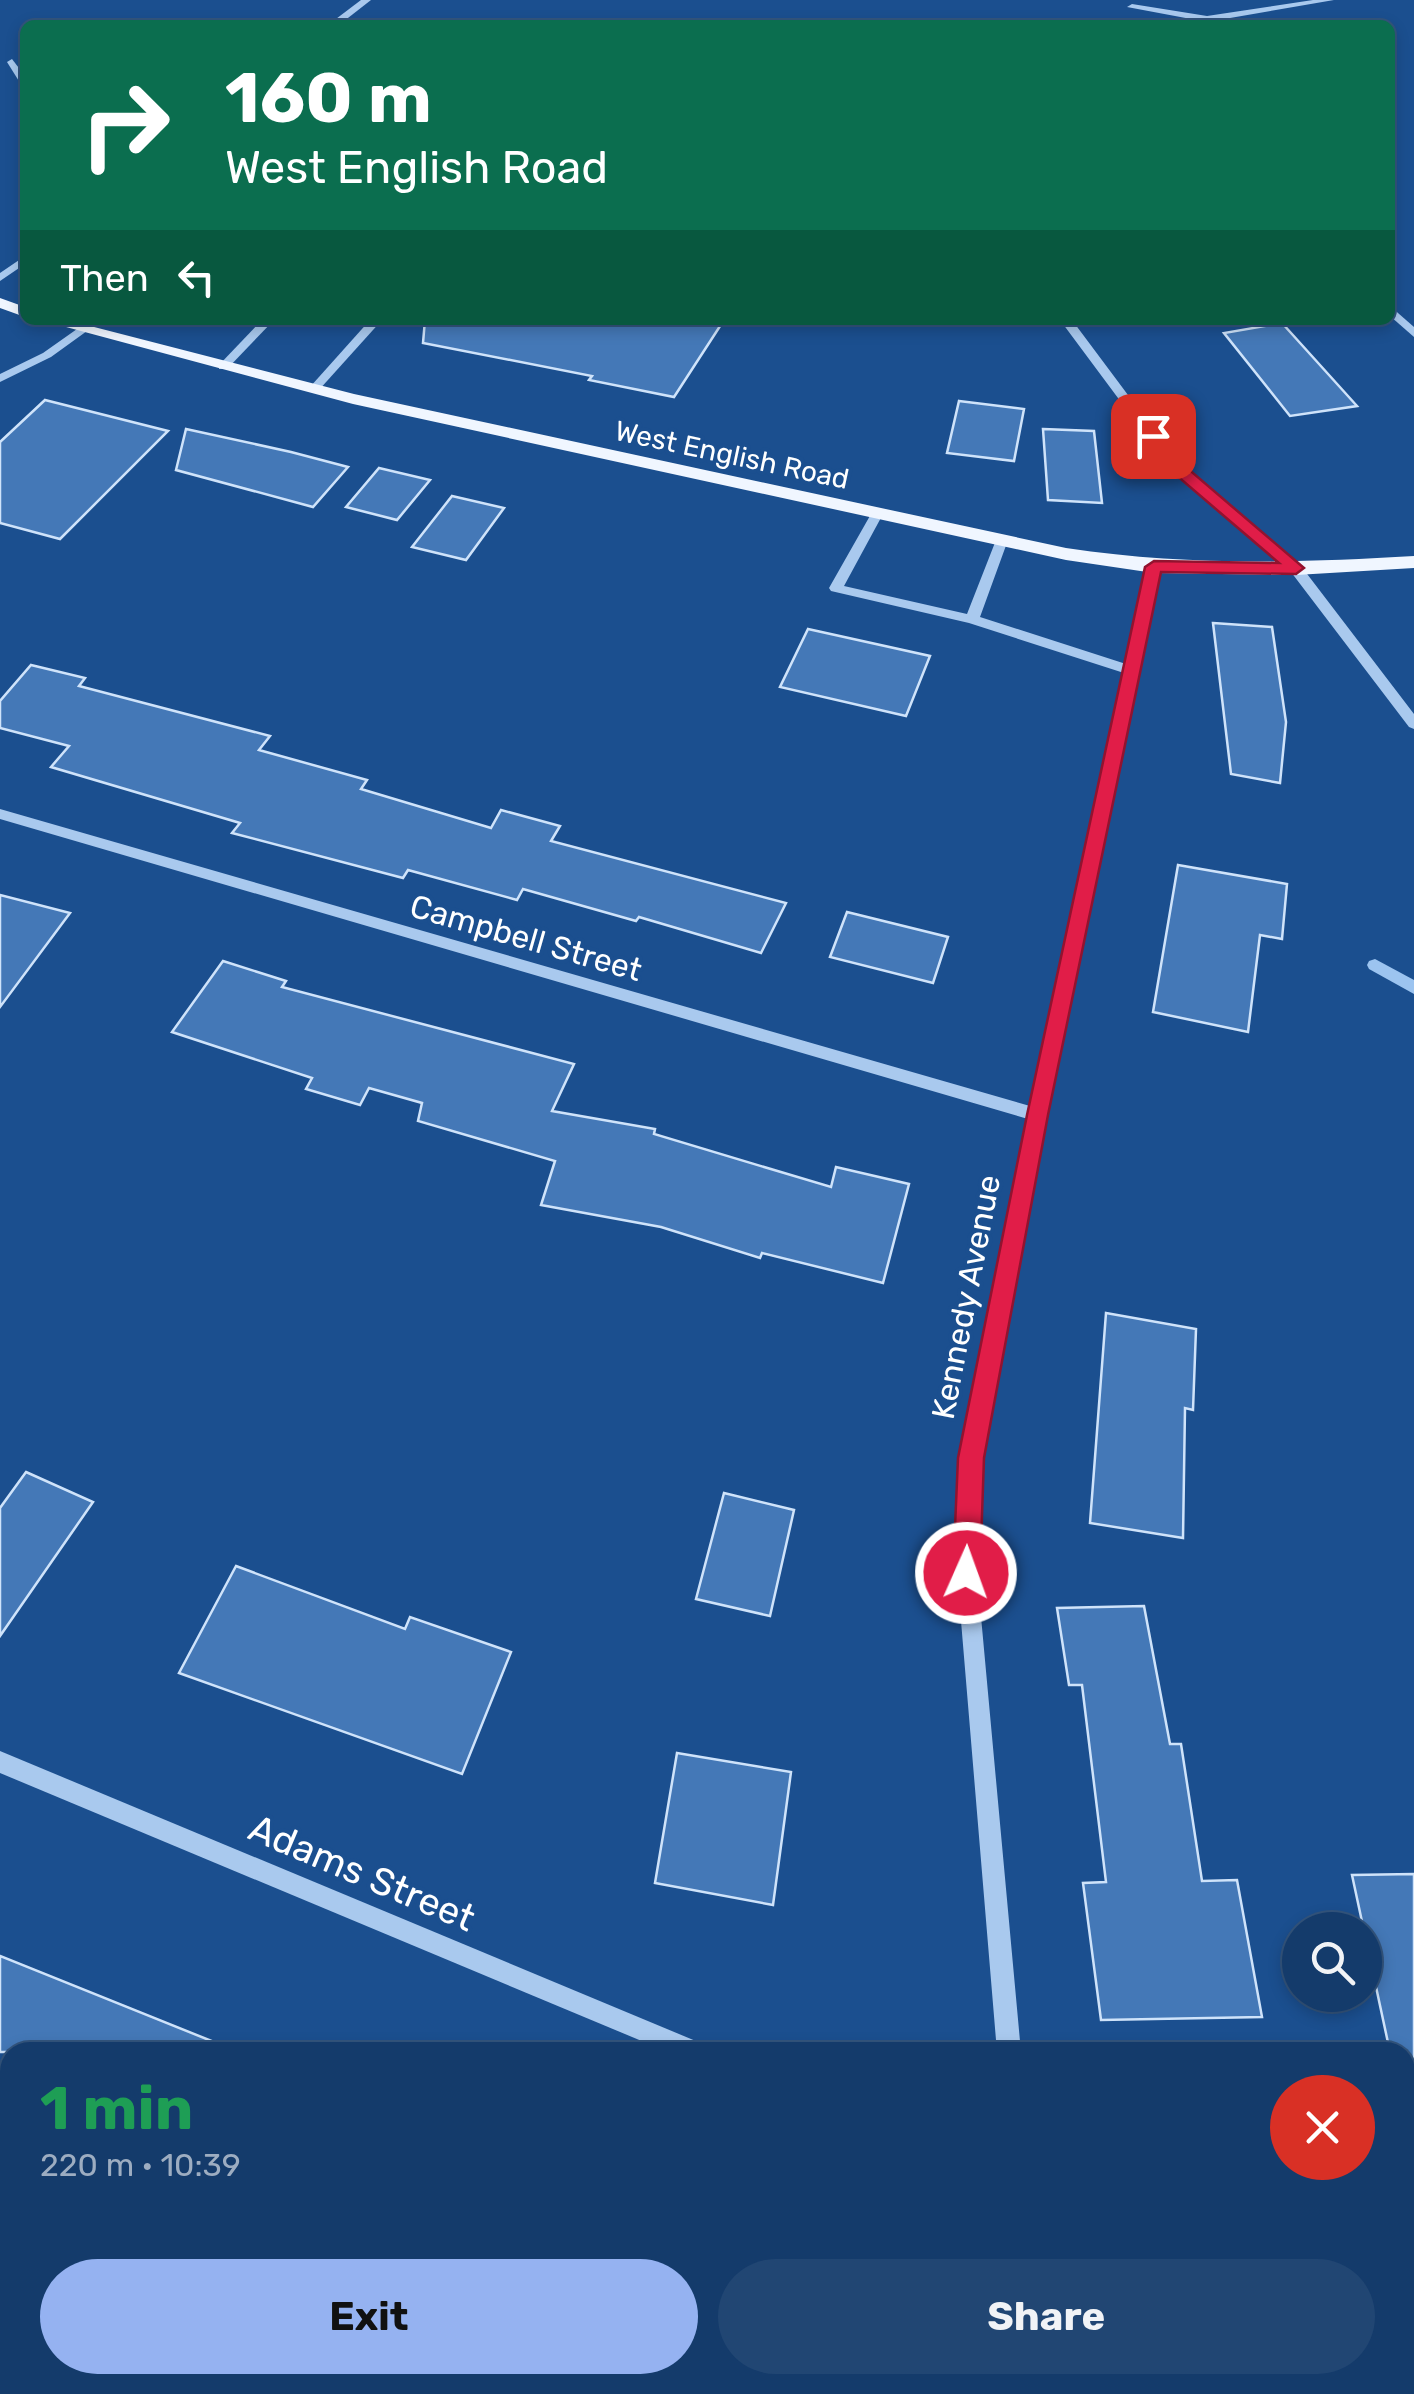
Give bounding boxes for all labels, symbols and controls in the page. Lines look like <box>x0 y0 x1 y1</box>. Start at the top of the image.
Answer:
text: 160 m <box>225 57 432 140</box>
icon: right <box>60 60 190 190</box>
text: West English Road <box>225 141 608 194</box>
icon: left <box>169 250 224 305</box>
text: Then <box>60 255 149 301</box>
pin <box>1111 394 1196 479</box>
icon: arrive <box>1126 409 1181 464</box>
street label: West English Road <box>612 414 852 496</box>
street label: Campbell Street <box>406 887 646 989</box>
street label: Kennedy Avenue <box>924 1172 1008 1422</box>
position arrow <box>914 1521 1018 1625</box>
street label: Adams Street <box>242 1805 482 1941</box>
map controls <box>1282 1912 1382 2012</box>
button: search <box>1282 1912 1382 2012</box>
text: 1 min <box>40 2073 193 2144</box>
button: close <box>1270 2075 1375 2180</box>
text: 220 m · 10:39 <box>40 2146 241 2184</box>
button: Exit <box>40 2259 698 2374</box>
button: Share <box>718 2259 1375 2374</box>

